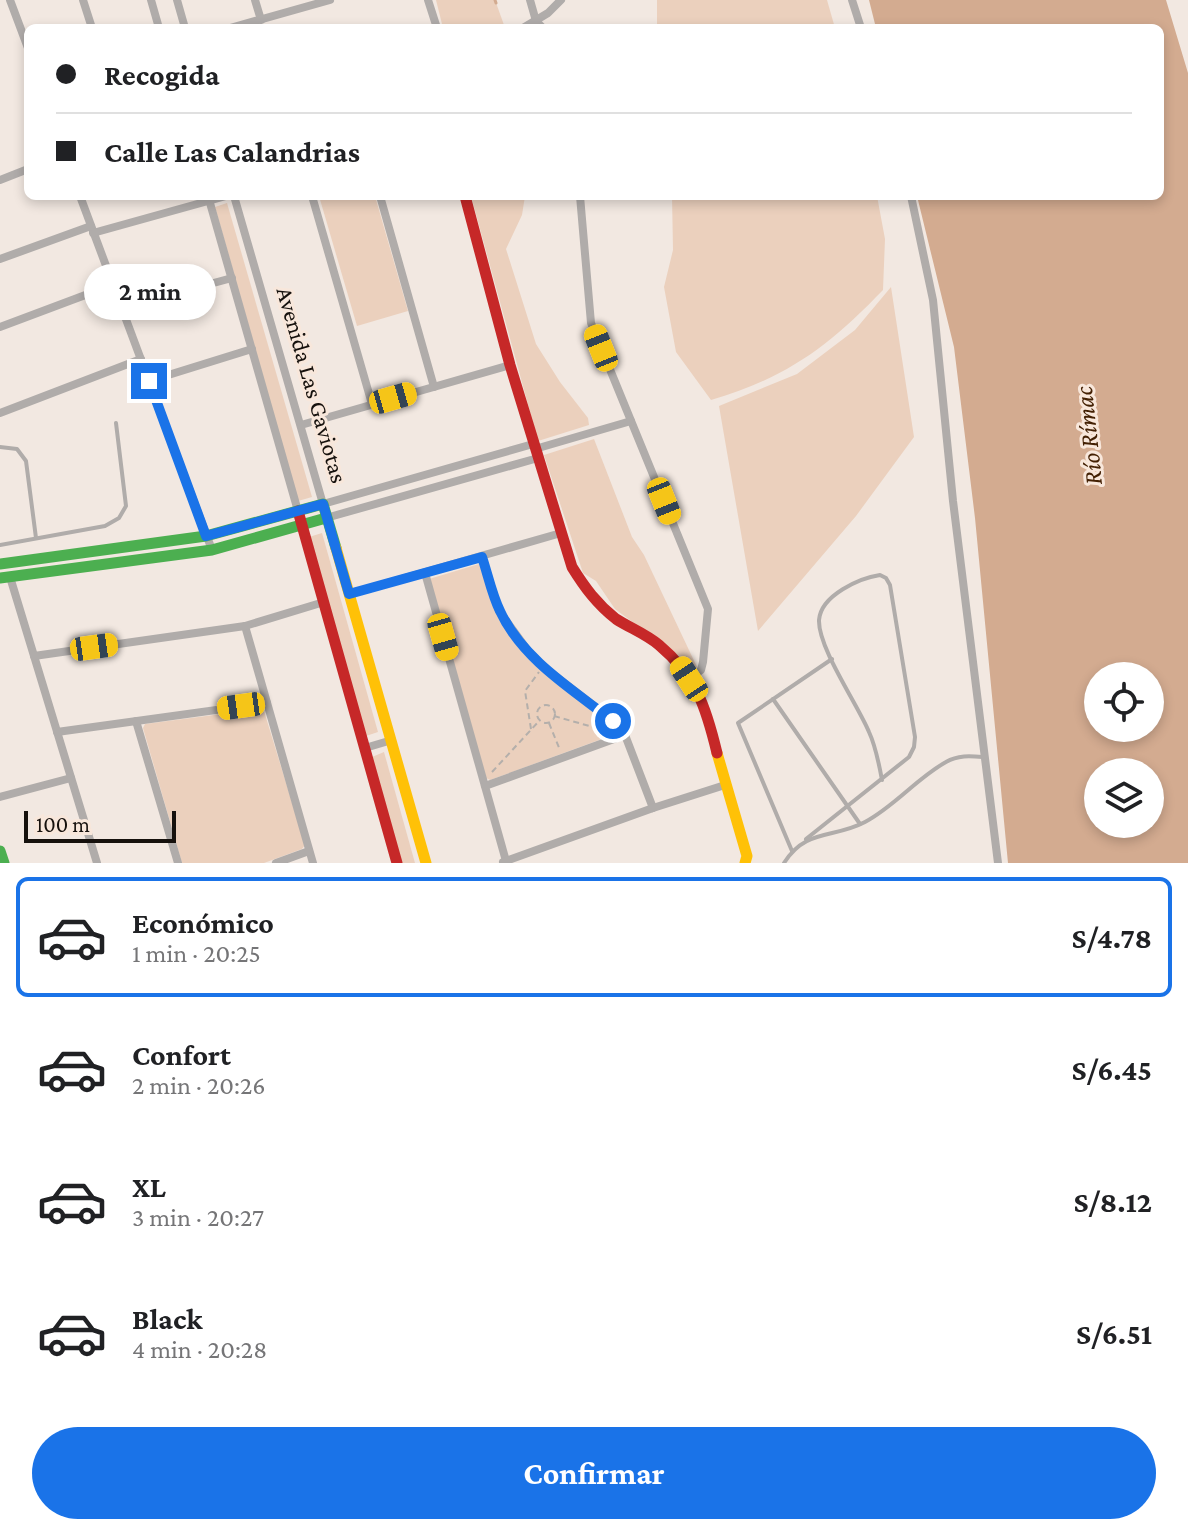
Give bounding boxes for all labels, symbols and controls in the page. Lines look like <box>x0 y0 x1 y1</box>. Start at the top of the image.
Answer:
text: Recogida <box>104 58 220 91</box>
text: Calle Las Calandrias <box>104 135 360 168</box>
callout: 2 min <box>83 265 215 321</box>
text: 2 min <box>119 277 181 306</box>
street label: Avenida Las Gaviotas <box>272 284 353 486</box>
car <box>581 321 621 375</box>
route end <box>131 363 167 399</box>
car <box>367 380 419 416</box>
water label: Río Rímac <box>1069 384 1108 487</box>
car <box>644 474 684 528</box>
car <box>425 611 461 663</box>
car <box>69 632 119 662</box>
car <box>666 652 712 706</box>
map controls <box>1084 662 1164 838</box>
button: locate <box>1084 662 1164 742</box>
car <box>216 691 266 721</box>
route start <box>595 703 631 739</box>
button: layers <box>1084 758 1164 838</box>
scale bar <box>24 807 176 843</box>
text: 100 m <box>36 812 90 837</box>
icon: car <box>36 901 108 973</box>
text: Económico <box>132 906 274 939</box>
text: S/4.78 <box>1072 921 1152 954</box>
text: 1 min · 20:25 <box>132 939 261 968</box>
icon: car <box>36 1033 108 1105</box>
text: Confort <box>132 1038 231 1071</box>
text: S/6.45 <box>1072 1053 1152 1086</box>
text: 2 min · 20:26 <box>132 1071 266 1100</box>
icon: car <box>36 1165 108 1237</box>
text: XL <box>132 1170 166 1203</box>
text: S/8.12 <box>1073 1185 1152 1218</box>
text: 3 min · 20:27 <box>132 1203 264 1232</box>
icon: car <box>36 1297 108 1369</box>
text: Black <box>132 1302 203 1335</box>
text: S/6.51 <box>1076 1317 1152 1350</box>
text: 4 min · 20:28 <box>132 1335 267 1364</box>
button: Confirmar <box>32 1427 1156 1519</box>

